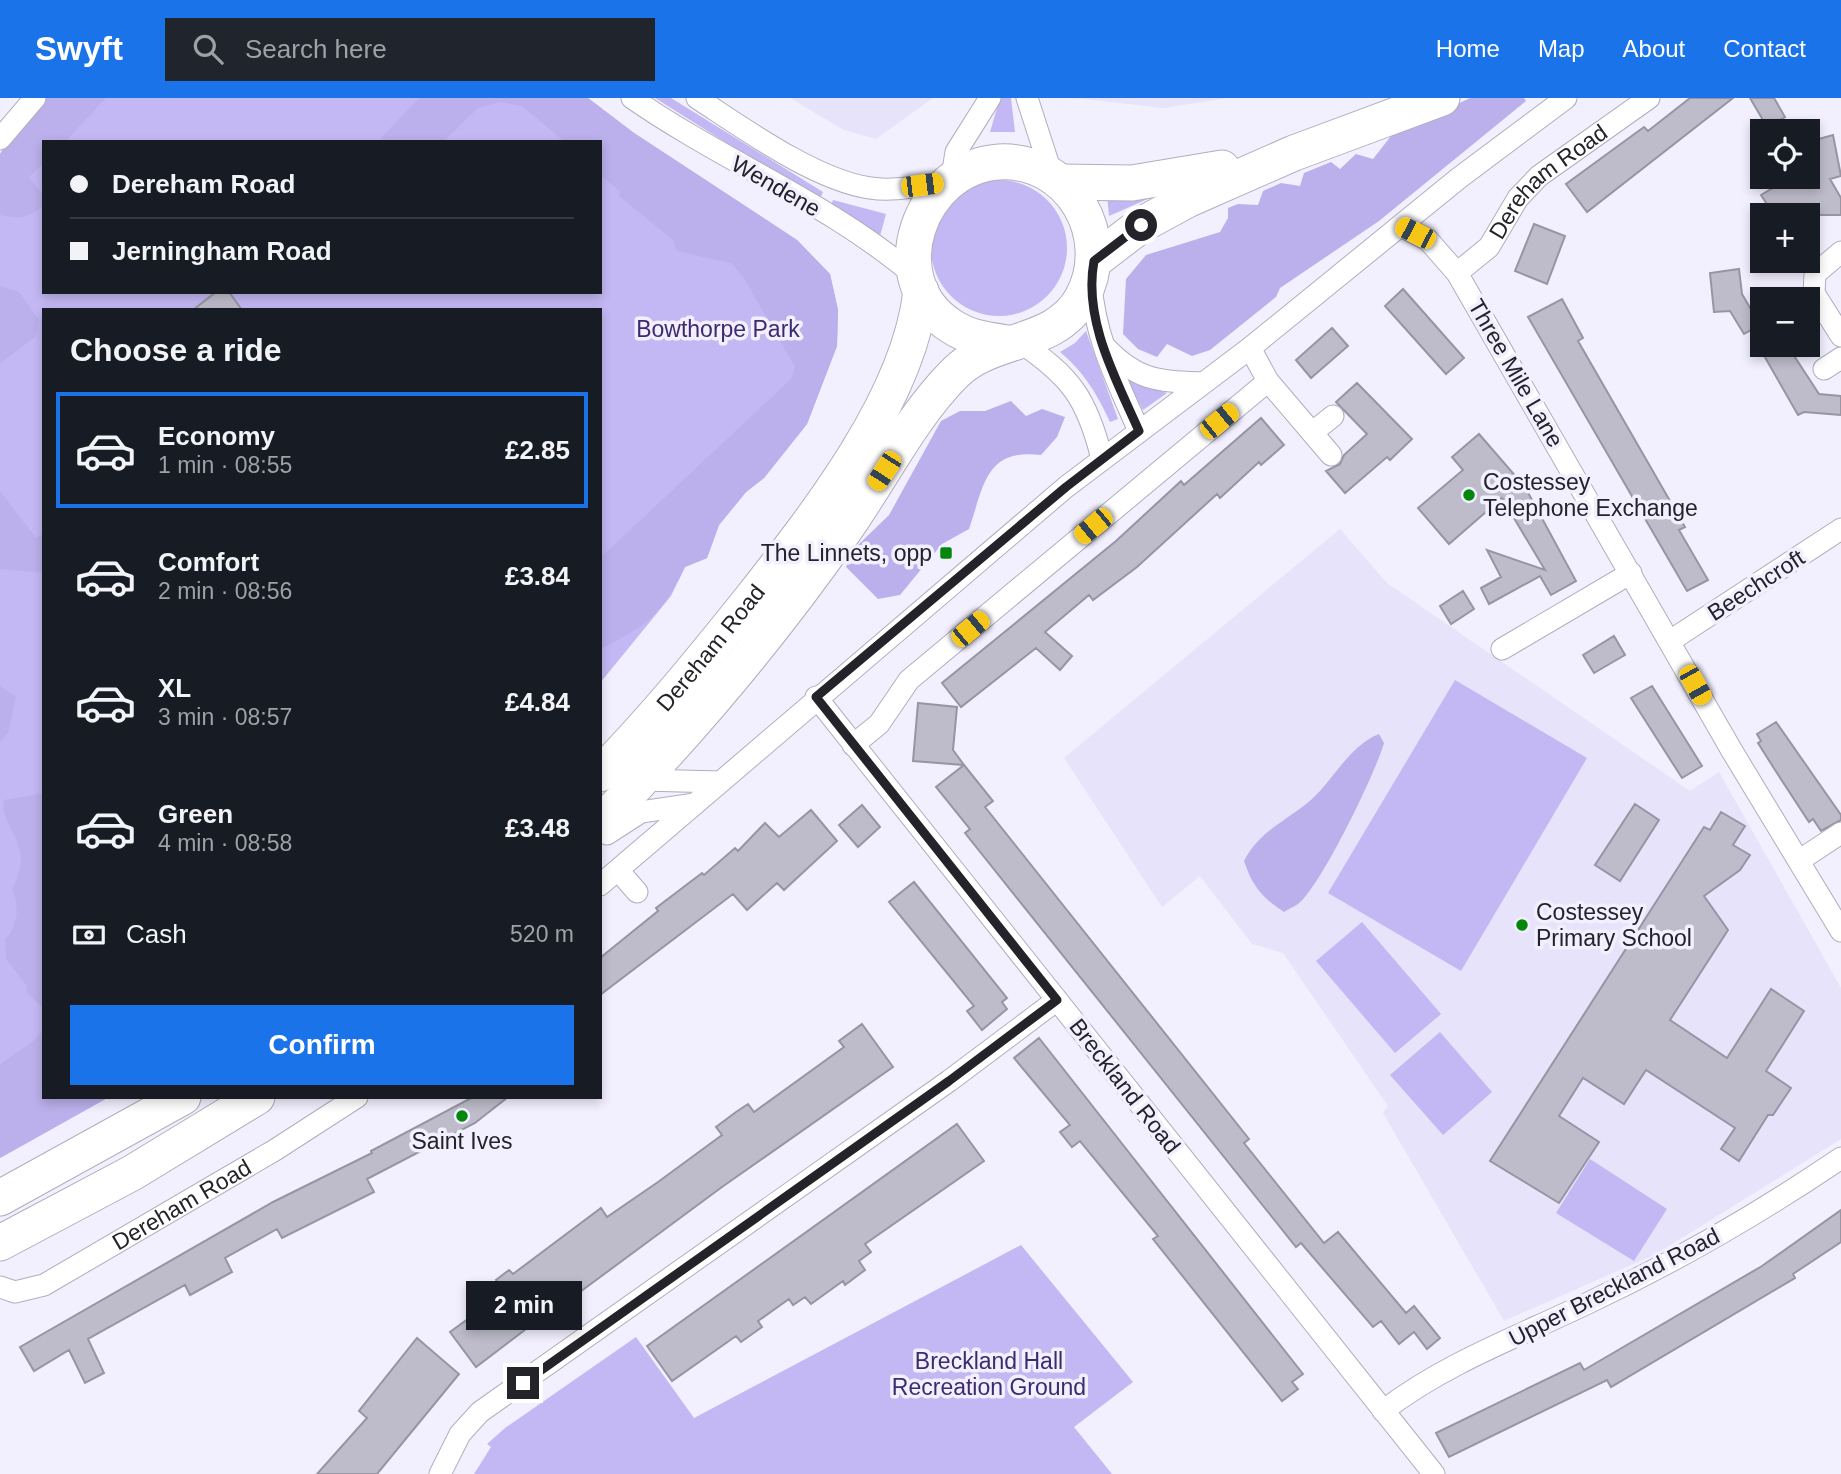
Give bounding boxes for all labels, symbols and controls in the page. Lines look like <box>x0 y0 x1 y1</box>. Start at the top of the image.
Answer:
search box <box>165 18 655 81</box>
text: Swyft <box>35 30 123 67</box>
icon: search <box>189 30 227 68</box>
text: Search here <box>245 34 387 64</box>
text: Home <box>1436 35 1500 62</box>
text: Map <box>1538 35 1585 62</box>
text: About <box>1623 35 1685 62</box>
text: Contact <box>1723 35 1806 62</box>
street label: Dereham Road <box>1484 119 1612 244</box>
map controls <box>1750 119 1820 357</box>
button: locate <box>1750 119 1820 189</box>
street label: Wendene <box>727 150 825 222</box>
text: Dereham Road <box>112 169 296 199</box>
car <box>900 172 945 198</box>
button: + <box>1750 203 1820 273</box>
route start <box>1125 209 1157 241</box>
car <box>1392 214 1439 252</box>
text: Jerningham Road <box>112 236 332 266</box>
button: − <box>1750 287 1820 357</box>
street label: Three Mile Lane <box>1463 295 1569 451</box>
park label: Bowthorpe Park <box>636 316 800 342</box>
text: Choose a ride <box>70 332 282 368</box>
car <box>1197 400 1242 442</box>
icon: car <box>74 419 137 482</box>
text: Economy <box>158 421 275 451</box>
text: £2.85 <box>505 435 570 465</box>
car <box>864 448 905 494</box>
text: 1 min · 08:55 <box>158 452 292 478</box>
place label: Costessey Telephone Exchange <box>1483 469 1698 521</box>
marker: Costessey Telephone Exchange <box>1461 487 1477 503</box>
car <box>1071 504 1116 548</box>
place label: The Linnets, opp <box>761 540 932 566</box>
street label: Beechcroft <box>1703 544 1810 626</box>
icon: car <box>74 545 137 608</box>
marker: The Linnets, opp <box>938 545 954 561</box>
text: Comfort <box>158 547 259 577</box>
text: £3.84 <box>505 561 570 591</box>
text: 2 min · 08:56 <box>158 578 292 604</box>
street label: Dereham Road <box>651 579 770 716</box>
car <box>948 607 993 651</box>
car <box>1676 662 1715 708</box>
icon: car <box>74 671 137 734</box>
text: XL <box>158 673 191 703</box>
text: £4.84 <box>505 687 570 717</box>
text: 3 min · 08:57 <box>158 704 292 730</box>
icon: car <box>74 797 137 860</box>
text: Green <box>158 799 233 829</box>
text: £3.48 <box>505 813 570 843</box>
text: 4 min · 08:58 <box>158 830 292 856</box>
place label: Costessey Primary School <box>1536 899 1692 951</box>
icon: cash <box>70 916 108 954</box>
marker: Costessey Primary School <box>1514 917 1530 933</box>
text: Cash <box>126 919 187 949</box>
text: 520 m <box>510 921 574 947</box>
button: Confirm <box>70 1005 574 1085</box>
street label: Breckland Road <box>1064 1014 1186 1158</box>
marker: Saint Ives <box>454 1108 470 1124</box>
place label: Saint Ives <box>412 1128 513 1154</box>
street label: Dereham Road <box>108 1154 256 1255</box>
street label: Upper Breckland Road <box>1504 1223 1724 1351</box>
callout: 2 min <box>465 1282 581 1330</box>
text: 2 min <box>494 1292 554 1318</box>
park label: Breckland Hall Recreation Ground <box>892 1348 1086 1400</box>
route end <box>507 1367 539 1399</box>

